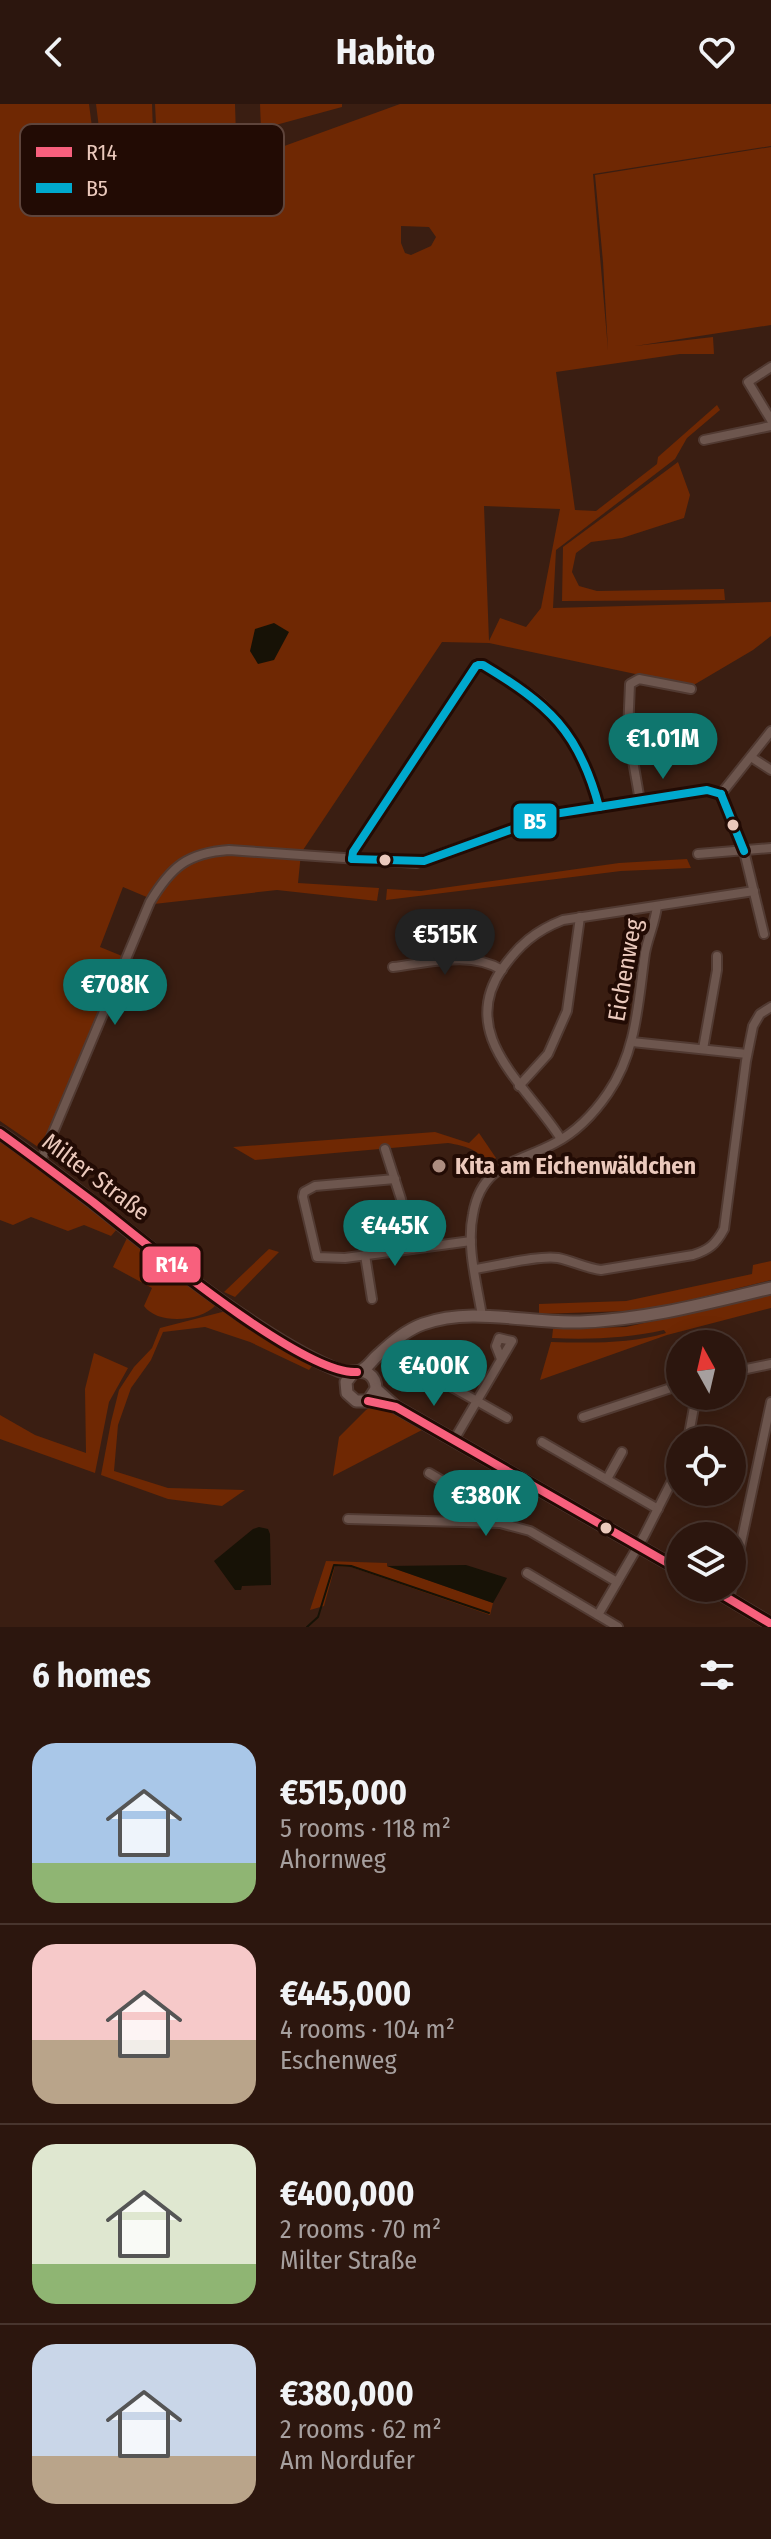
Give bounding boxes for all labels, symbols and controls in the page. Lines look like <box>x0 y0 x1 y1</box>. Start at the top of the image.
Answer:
icon: back <box>32 30 76 74</box>
text: Habito <box>336 30 435 74</box>
icon: heart <box>695 30 739 74</box>
legend <box>20 124 284 216</box>
text: R14 <box>86 139 117 166</box>
text: B5 <box>86 175 108 202</box>
pin: €1.01M <box>598 713 728 781</box>
text: €1.01M <box>626 723 700 754</box>
line badge: B5 <box>512 802 558 840</box>
text: B5 <box>524 808 547 835</box>
unlabelled marker <box>725 817 741 833</box>
unlabelled marker <box>377 852 393 868</box>
pin: €515K <box>389 909 501 977</box>
street label: Eichenweg <box>602 916 648 1023</box>
text: €515K <box>413 919 477 950</box>
pin: €708K <box>59 959 171 1027</box>
text: €708K <box>81 969 149 1000</box>
street label: Milter Straße <box>37 1128 155 1226</box>
place label: Kita am Eichenwäldchen <box>455 1152 696 1180</box>
marker: Kita am Eichenwäldchen <box>430 1157 448 1175</box>
pin: €445K <box>339 1200 451 1268</box>
text: €445K <box>361 1210 429 1241</box>
line badge: R14 <box>141 1245 202 1284</box>
text: R14 <box>156 1251 188 1278</box>
north arrow <box>666 1330 746 1410</box>
map controls <box>666 1330 746 1602</box>
pin: €400K <box>378 1340 490 1408</box>
text: €400K <box>399 1350 469 1381</box>
button: locate <box>666 1426 746 1506</box>
pin: €380K <box>430 1470 542 1538</box>
text: €380K <box>451 1480 521 1511</box>
unlabelled marker <box>598 1520 614 1536</box>
button: layers <box>666 1522 746 1602</box>
icon: filters <box>695 1653 739 1697</box>
text: 6 homes <box>32 1655 151 1696</box>
text: €515,000 <box>280 1772 407 1813</box>
icon: home <box>96 1775 192 1871</box>
text: 5 rooms · 118 m² <box>280 1813 451 1844</box>
text: Ahornweg <box>280 1844 386 1875</box>
text: €445,000 <box>280 1973 411 2014</box>
icon: home <box>96 1976 192 2072</box>
text: 4 rooms · 104 m² <box>280 2014 455 2045</box>
text: Eschenweg <box>280 2045 397 2076</box>
text: €400,000 <box>280 2173 415 2214</box>
icon: home <box>96 2176 192 2272</box>
text: 2 rooms · 70 m² <box>280 2214 441 2245</box>
text: Milter Straße <box>280 2245 417 2276</box>
text: €380,000 <box>280 2373 414 2414</box>
icon: home <box>96 2376 192 2472</box>
text: 2 rooms · 62 m² <box>280 2414 442 2445</box>
text: Am Nordufer <box>280 2445 415 2476</box>

